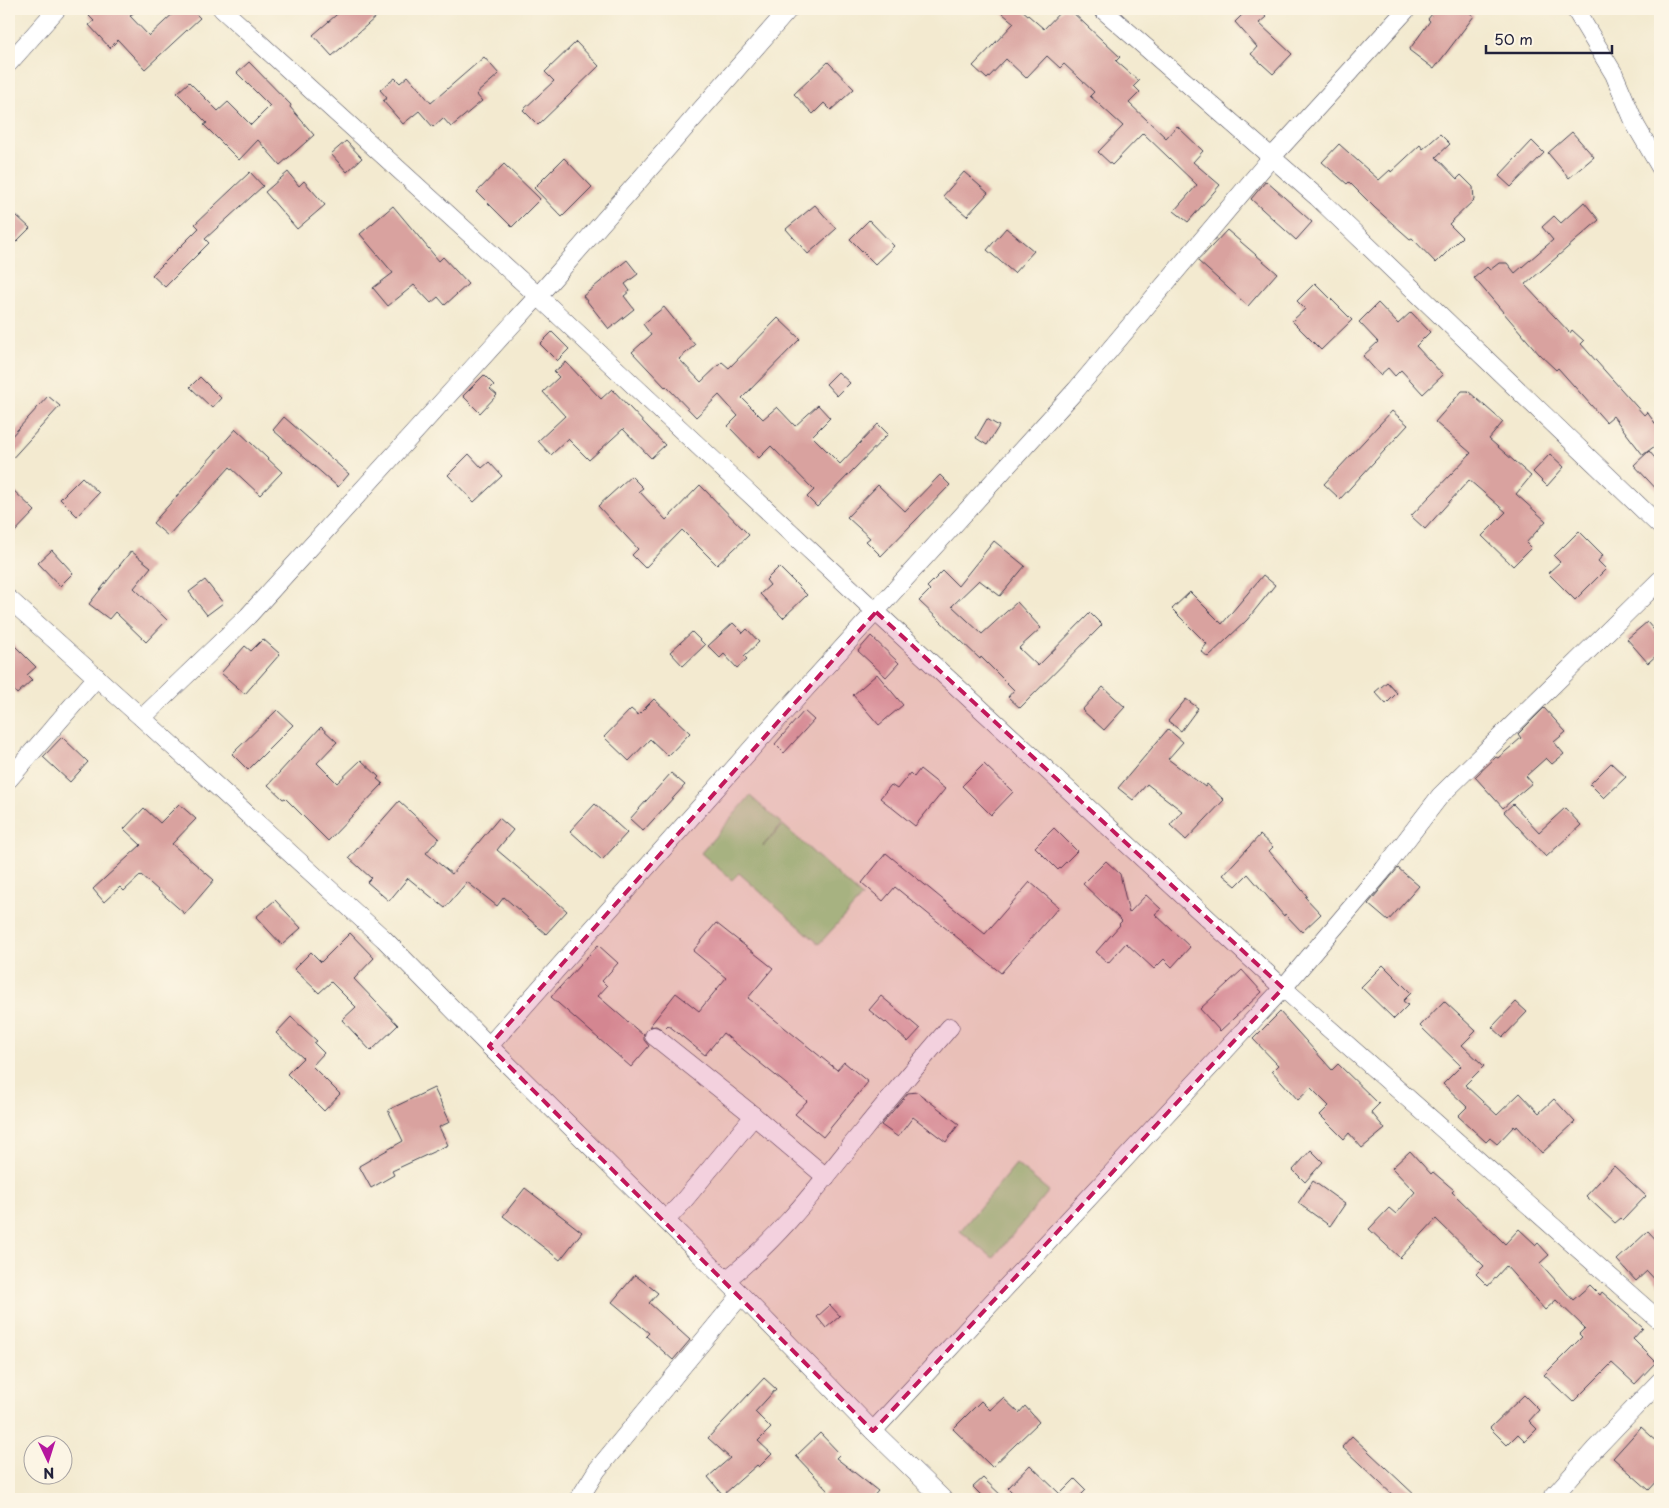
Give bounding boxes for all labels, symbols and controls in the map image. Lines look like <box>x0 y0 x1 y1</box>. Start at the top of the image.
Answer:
scale bar <box>1486 22 1613 54</box>
text: 50 m <box>1494 27 1533 50</box>
north arrow <box>22 1436 72 1486</box>
text: N <box>43 1463 55 1484</box>

